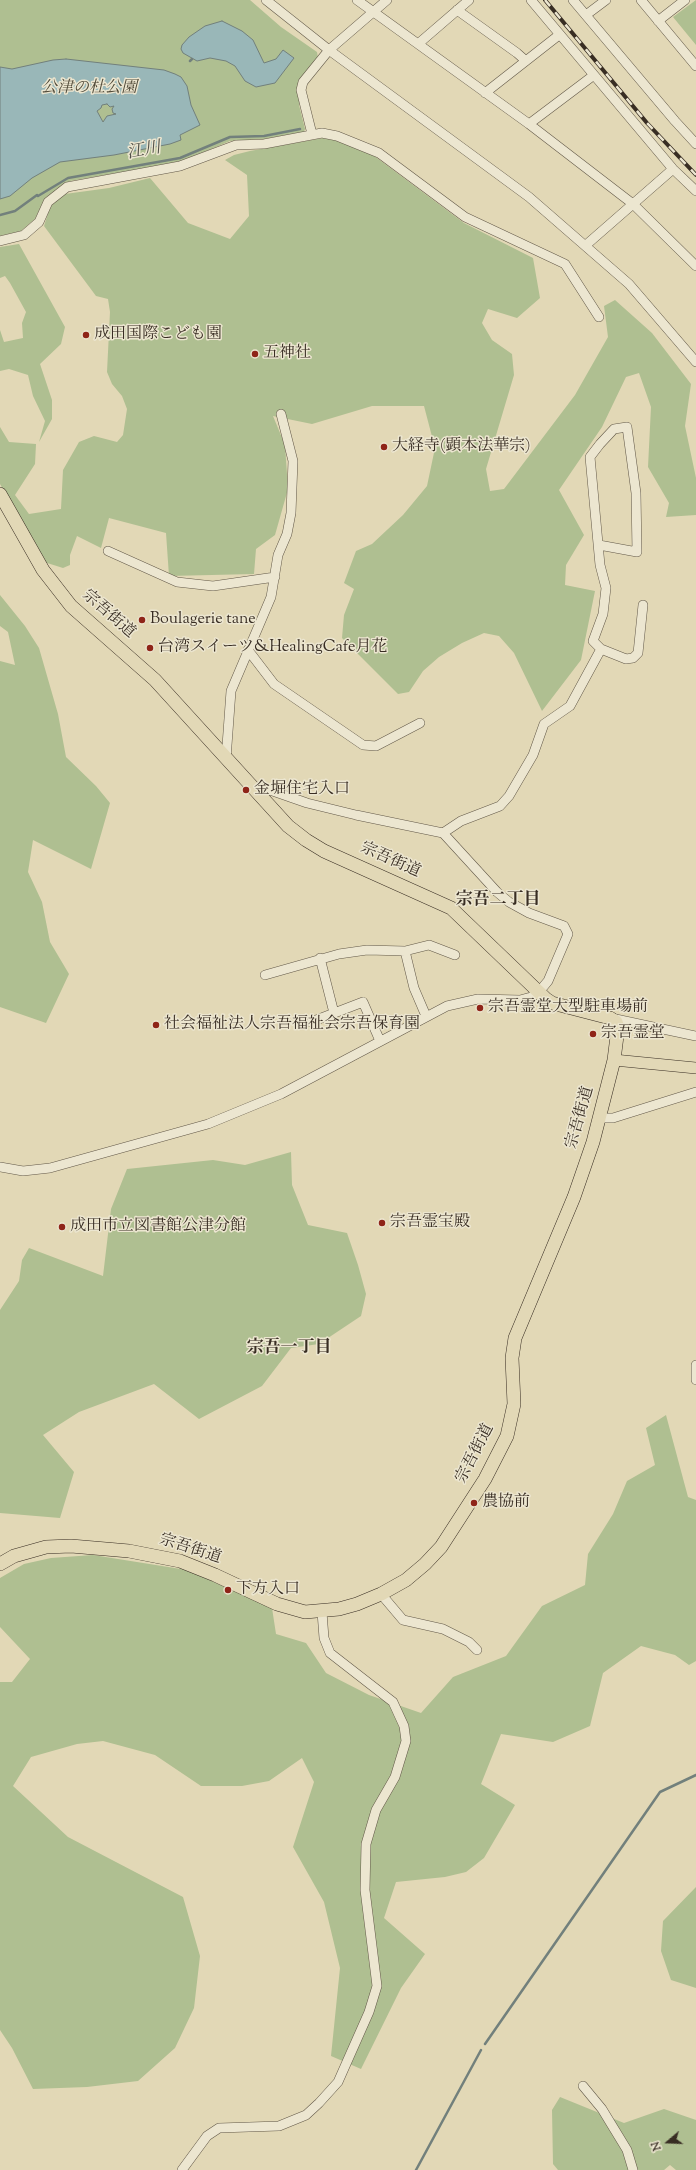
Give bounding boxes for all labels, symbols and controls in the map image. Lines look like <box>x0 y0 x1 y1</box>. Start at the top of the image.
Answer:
park label: 公津の杜公園 <box>41 79 137 99</box>
water label: 江川 <box>125 139 163 165</box>
place label: 成田国際こども園 <box>94 325 222 345</box>
marker: 成田国際こども園 <box>81 330 91 340</box>
place label: 五神社 <box>263 344 311 364</box>
marker: 五神社 <box>250 349 260 359</box>
place label: 大経寺(顕本法華宗) <box>392 437 530 457</box>
marker: 大経寺(顕本法華宗) <box>379 442 389 452</box>
street label: 宗吾街道 <box>78 587 138 643</box>
place label: Boulagerie tane <box>150 610 256 630</box>
marker: Boulagerie tane <box>137 615 147 625</box>
place label: 台湾スイーツ&HealingCafe月花 <box>158 638 387 658</box>
marker: 台湾スイーツ&HealingCafe月花 <box>145 643 155 653</box>
place label: 金堀住宅入口 <box>254 780 350 800</box>
marker: 金堀住宅入口 <box>241 785 251 795</box>
street label: 宗吾街道 <box>357 839 423 883</box>
district label: 宗吾二丁目 <box>456 891 540 911</box>
place label: 宗吾霊堂大型駐車場前 <box>488 998 648 1018</box>
marker: 宗吾霊堂大型駐車場前 <box>475 1003 485 1013</box>
place label: 社会福祉法人宗吾福祉会宗吾保育園 <box>164 1015 420 1035</box>
marker: 社会福祉法人宗吾福祉会宗吾保育園 <box>151 1020 161 1030</box>
place label: 宗吾霊堂 <box>601 1024 665 1044</box>
marker: 宗吾霊堂 <box>588 1029 598 1039</box>
street label: 宗吾街道 <box>563 1085 599 1151</box>
place label: 宗吾霊宝殿 <box>390 1213 470 1233</box>
place label: 成田市立図書館公津分館 <box>70 1217 246 1237</box>
marker: 宗吾霊宝殿 <box>377 1218 387 1228</box>
marker: 成田市立図書館公津分館 <box>57 1222 67 1232</box>
district label: 宗吾一丁目 <box>247 1339 331 1359</box>
street label: 宗吾街道 <box>453 1421 499 1487</box>
place label: 農協前 <box>482 1493 530 1513</box>
marker: 農協前 <box>469 1498 479 1508</box>
street label: 宗吾街道 <box>157 1531 223 1569</box>
place label: 下方入口 <box>236 1580 300 1600</box>
marker: 下方入口 <box>223 1585 233 1595</box>
north arrow <box>648 2122 688 2162</box>
text: N <box>648 2139 666 2153</box>

